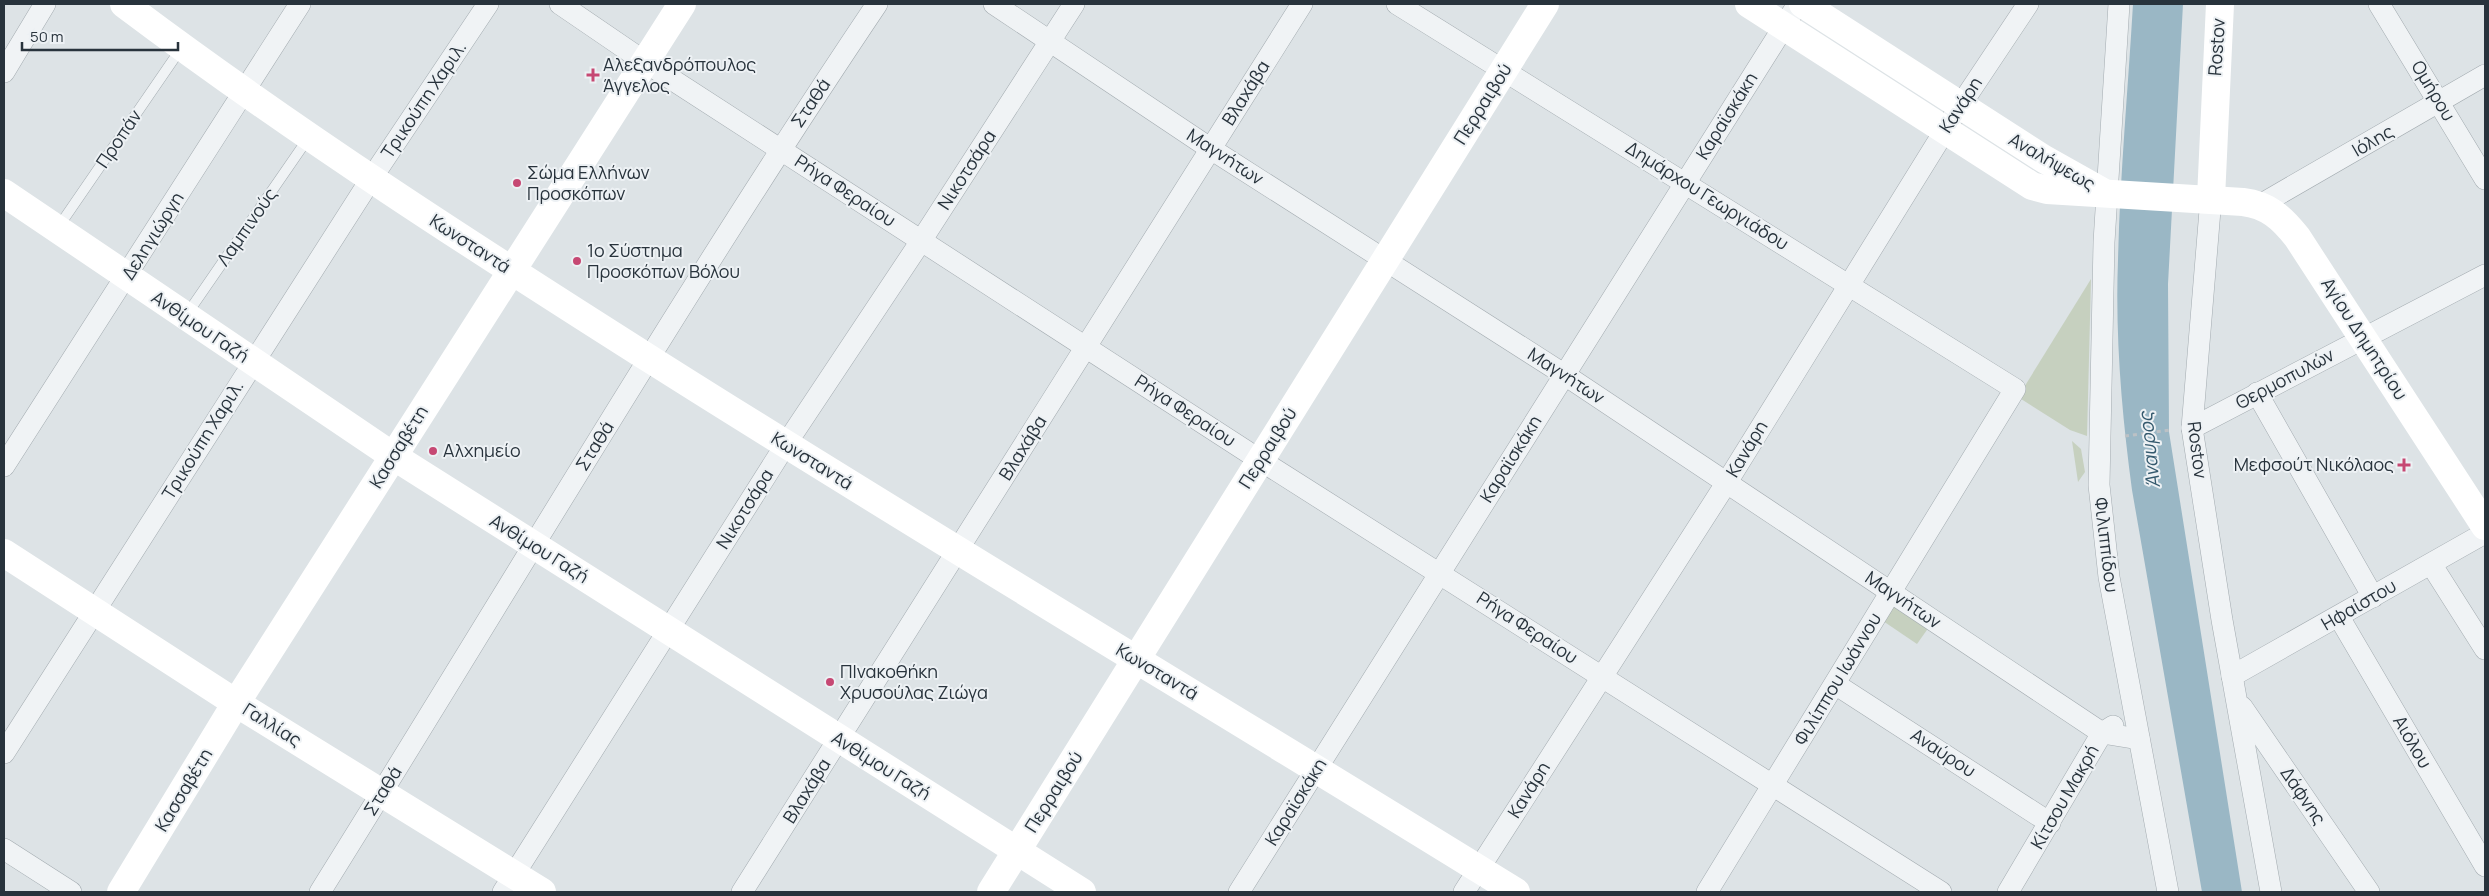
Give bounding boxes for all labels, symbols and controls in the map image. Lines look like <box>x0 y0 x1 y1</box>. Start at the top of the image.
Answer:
street label: Rostov <box>2202 17 2230 77</box>
scale bar <box>22 20 179 52</box>
text: 50 m <box>30 26 64 47</box>
street label: Τρικούπη Χαριλ. <box>375 36 471 163</box>
place label: Αλεξανδρόπουλος Άγγελος <box>603 52 756 97</box>
street label: Βλαχάβα <box>1216 55 1274 129</box>
street label: Ομήρου <box>2406 56 2461 125</box>
street label: Περραιβού <box>1448 58 1517 149</box>
street label: Καραϊσκάκη <box>1690 67 1762 164</box>
marker: Αλεξανδρόπουλος Άγγελος <box>587 69 599 81</box>
street label: Κανάρη <box>1933 72 1987 137</box>
street label: Σταθά <box>785 73 835 132</box>
street label: Προπάν <box>90 105 146 172</box>
street label: Ιόλης <box>2347 119 2398 162</box>
street label: Μαγνήτων <box>1183 122 1268 190</box>
street label: Νικοτσάρα <box>931 125 1001 214</box>
street label: Αναλήψεως <box>2005 127 2100 196</box>
street label: Δημάρχου Γεωργιάδου <box>1622 135 1793 255</box>
street label: Ρήγα Φεραίου <box>791 149 901 232</box>
place label: Σώμα Ελλήνων Προσκόπων <box>527 160 650 205</box>
marker: Σώμα Ελλήνων Προσκόπων <box>511 177 523 189</box>
street label: Λαμπινούς <box>211 183 282 270</box>
street label: Δεληγιώργη <box>116 187 189 284</box>
street label: Κωνσταντά <box>425 208 516 278</box>
place label: 1ο Σύστημα Προσκόπων Βόλου <box>587 238 740 283</box>
marker: 1ο Σύστημα Προσκόπων Βόλου <box>571 255 583 267</box>
street label: Αγίου Δημητρίου <box>2316 273 2413 404</box>
street label: Ανθίμου Γαζή <box>147 285 254 368</box>
street label: Μαγνήτων <box>1524 341 1609 409</box>
street label: Θερμοπυλών <box>2231 342 2338 414</box>
street label: Ρήγα Φεραίου <box>1131 369 1241 452</box>
street label: Τρικούπη Χαριλ. <box>156 375 249 504</box>
street label: Κασσαβέτη <box>363 401 433 492</box>
street label: Περραιβού <box>1233 402 1302 493</box>
water label: Άναυρος <box>2132 409 2166 489</box>
street label: Βλαχάβα <box>993 410 1051 484</box>
street label: Καραϊσκάκη <box>1474 410 1546 507</box>
street label: Σταθά <box>570 416 619 475</box>
street label: Κανάρη <box>1720 416 1772 481</box>
street label: Rostov <box>2183 420 2213 480</box>
street label: Κωνσταντά <box>767 426 858 495</box>
place label: Αλχημείο <box>443 438 521 462</box>
marker: Αλχημείο <box>427 445 439 457</box>
place label: Μεφσούτ Νικόλαος <box>2234 452 2394 476</box>
marker: Μεφσούτ Νικόλαος <box>2398 459 2410 471</box>
street label: Νικοτσάρα <box>710 464 778 553</box>
street label: Φιλιππίδου <box>2089 496 2125 594</box>
street label: Ανθίμου Γαζή <box>485 508 594 588</box>
street label: Μαγνήτων <box>1861 565 1946 633</box>
street label: Ηφαίστου <box>2317 573 2400 635</box>
street label: Ρήγα Φεραίου <box>1473 586 1583 669</box>
street label: Φιλίππου Ιωάννου <box>1788 608 1886 749</box>
street label: Κωνσταντά <box>1112 637 1203 705</box>
place label: ΠΙνακοθήκη Χρυσούλας Ζιώγα <box>840 659 988 704</box>
marker: ΠΙνακοθήκη Χρυσούλας Ζιώγα <box>824 676 836 688</box>
street label: Γαλλίας <box>239 697 306 752</box>
street label: Αιόλου <box>2388 711 2438 772</box>
street label: Αναύρου <box>1906 722 1981 782</box>
street label: Ανθίμου Γαζή <box>827 725 936 805</box>
street label: Κίτσου Μακρή <box>2025 740 2104 853</box>
street label: Κασσαβέτη <box>149 743 217 836</box>
street label: Περραιβού <box>1019 746 1088 837</box>
street label: Βλαχάβα <box>777 753 835 827</box>
street label: Καραϊσκάκη <box>1259 753 1331 850</box>
street label: Κανάρη <box>1502 757 1555 822</box>
street label: Σταθά <box>358 761 407 820</box>
street label: Δάφνης <box>2276 762 2332 829</box>

